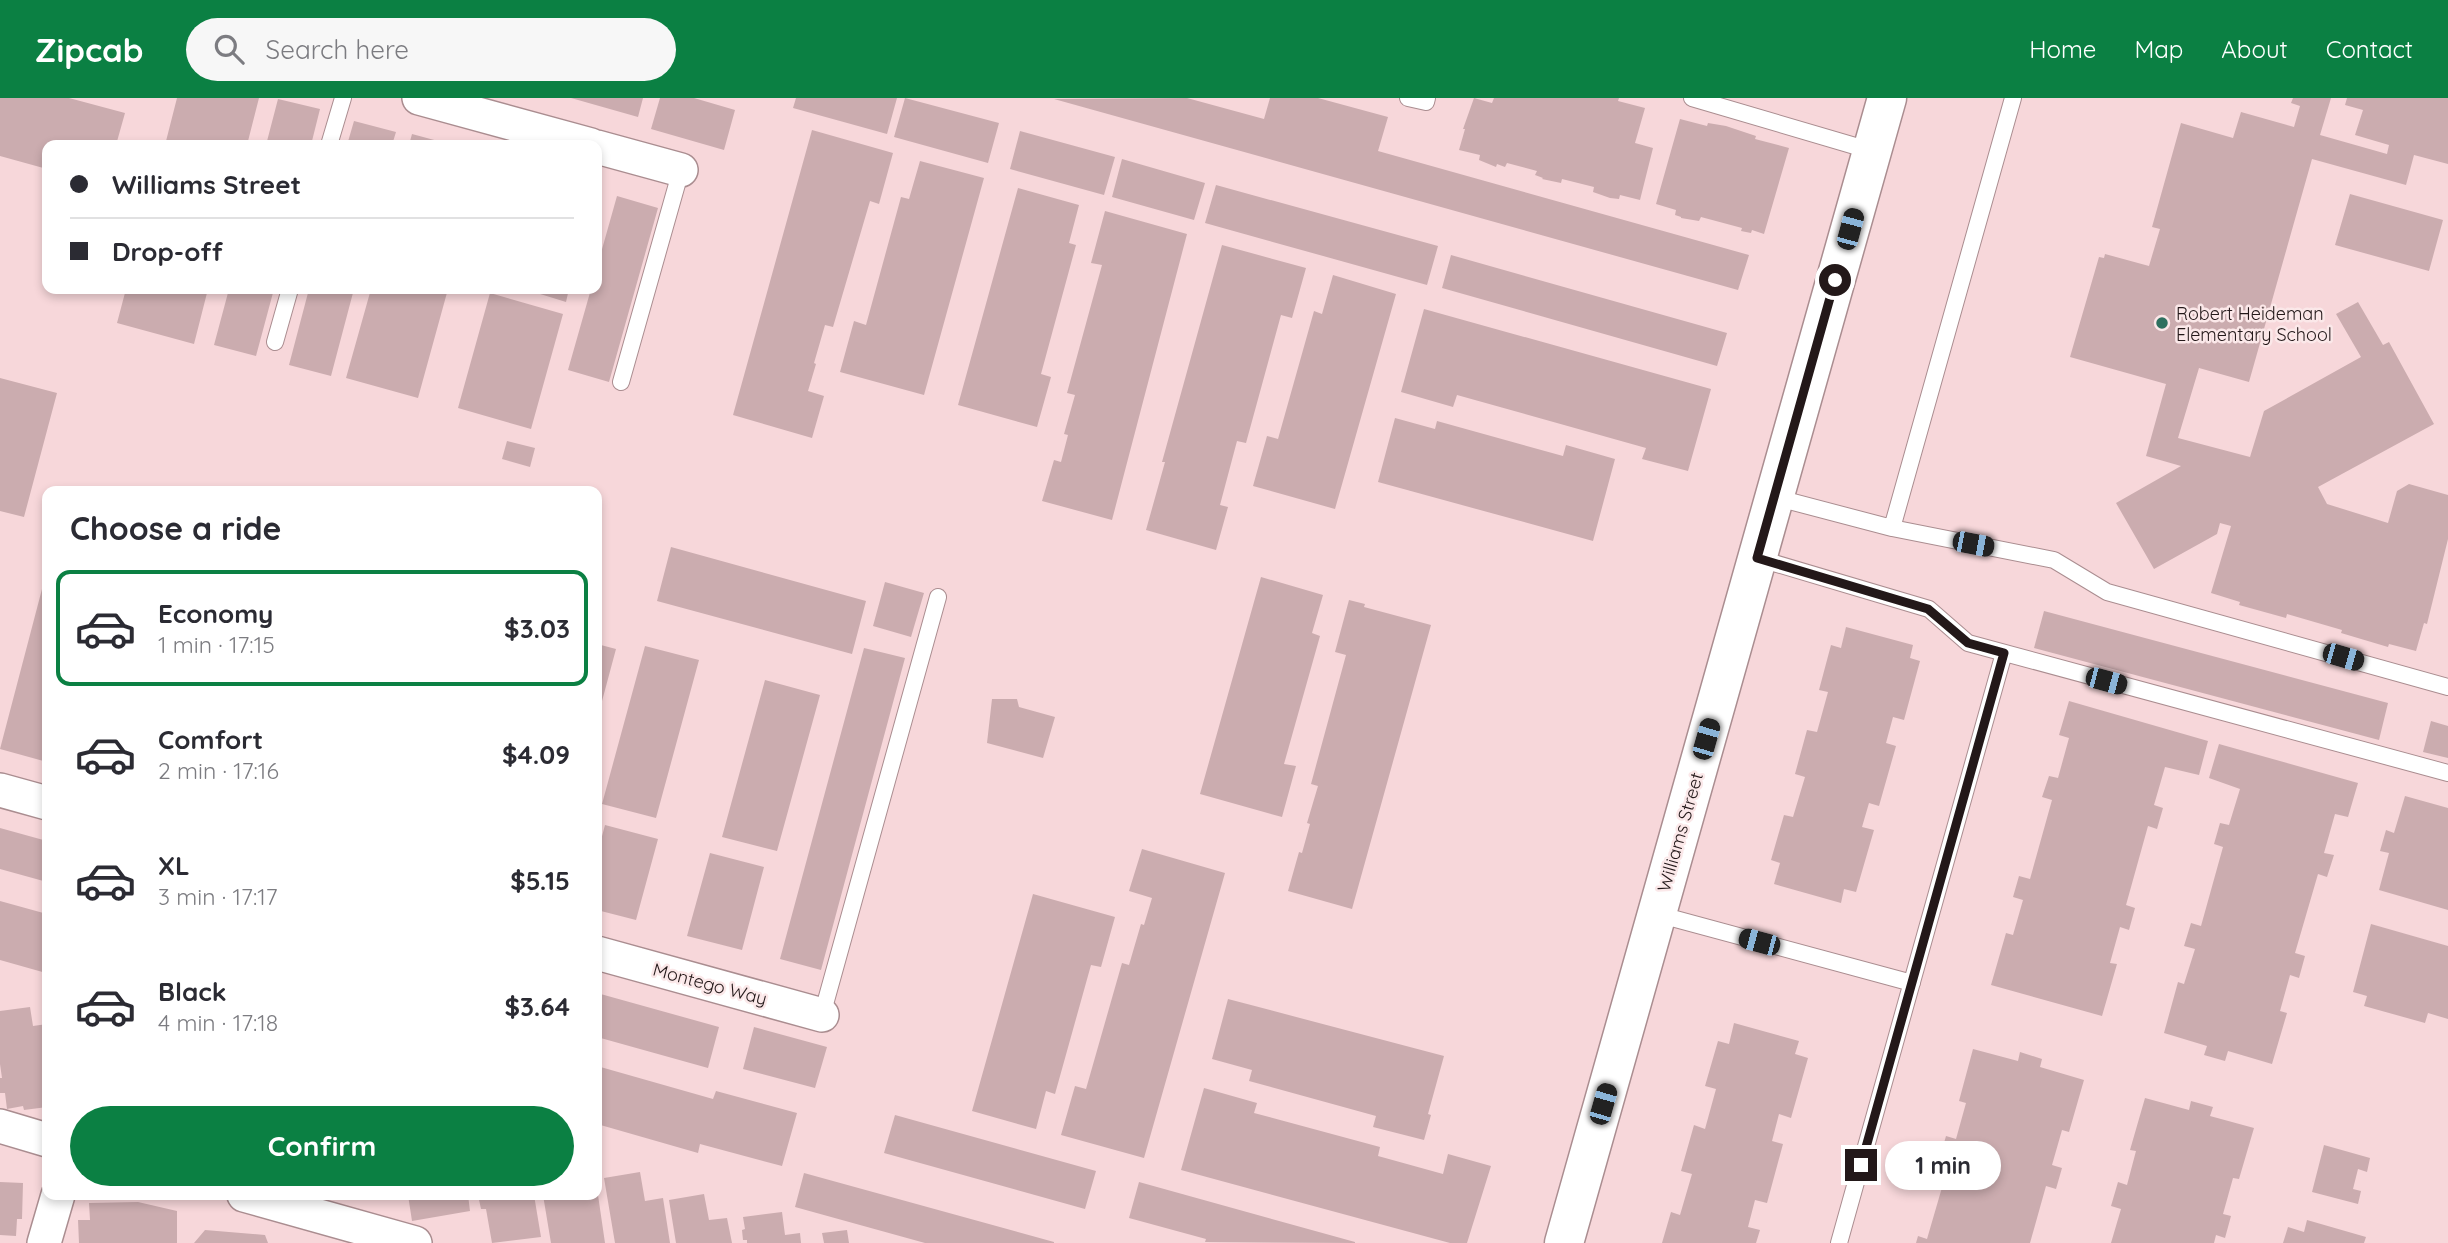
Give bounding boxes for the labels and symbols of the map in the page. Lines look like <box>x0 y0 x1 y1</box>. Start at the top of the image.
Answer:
car <box>1835 206 1866 252</box>
route start <box>1819 264 1851 296</box>
place label: Robert Heideman Elementary School <box>2176 302 2332 346</box>
marker: Robert Heideman Elementary School <box>2154 315 2170 331</box>
car <box>1951 530 1996 558</box>
car <box>2320 641 2367 673</box>
car <box>2083 665 2130 697</box>
car <box>1691 716 1722 762</box>
street label: Williams Street <box>1652 770 1708 894</box>
car <box>1736 926 1783 958</box>
street label: Montego Way <box>650 958 770 1010</box>
car <box>1588 1081 1619 1127</box>
callout: 1 min <box>1885 1140 2001 1190</box>
route end <box>1845 1149 1877 1181</box>

